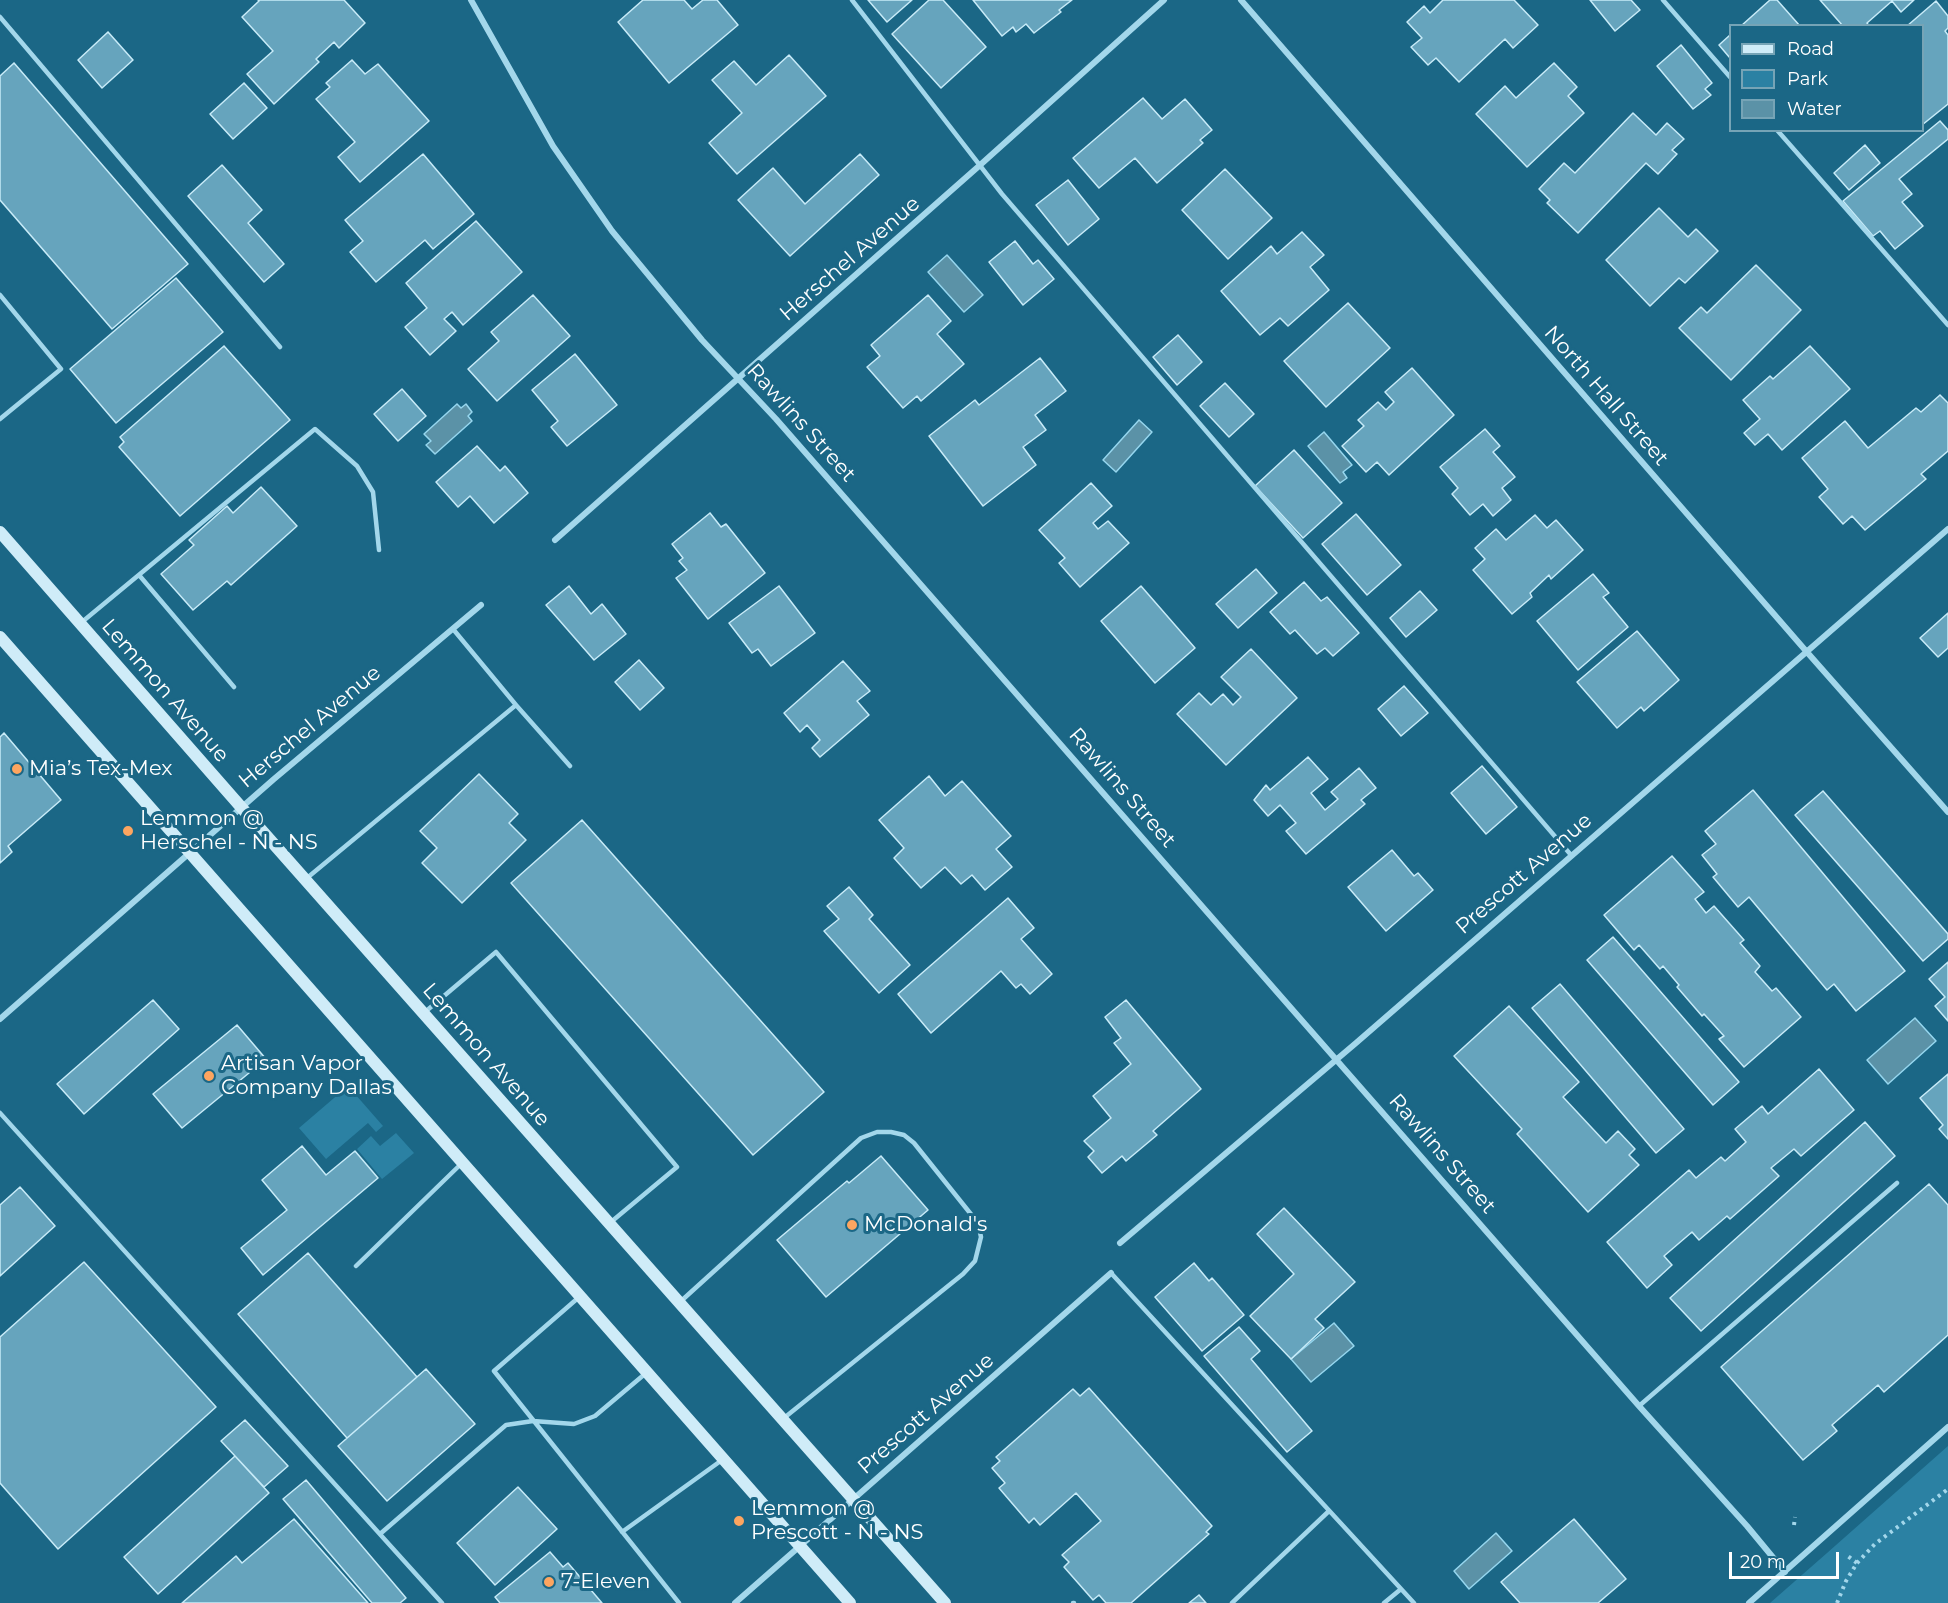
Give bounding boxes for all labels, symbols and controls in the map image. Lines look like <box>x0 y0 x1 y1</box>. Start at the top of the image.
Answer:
legend <box>1729 24 1924 132</box>
text: Road <box>1787 38 1834 60</box>
text: Park <box>1787 68 1828 90</box>
text: Water <box>1787 98 1842 120</box>
street label: Herschel Avenue <box>775 191 925 327</box>
street label: North Hall Street <box>1538 321 1674 471</box>
street label: Rawlins Street <box>741 359 861 487</box>
street label: Lemmon Avenue <box>96 614 234 768</box>
street label: Herschel Avenue <box>234 660 386 794</box>
street label: Rawlins Street <box>1063 723 1181 853</box>
place label: Mia’s Tex-Mex <box>29 756 172 782</box>
marker: Mia’s Tex-Mex <box>10 762 24 776</box>
place label: Lemmon @ Herschel - N - NS <box>140 806 318 856</box>
street label: Prescott Avenue <box>1451 808 1597 940</box>
marker: Lemmon @ Herschel - N - NS <box>121 824 135 838</box>
street label: Lemmon Avenue <box>417 978 555 1132</box>
place label: Artisan Vapor Company Dallas <box>221 1051 392 1101</box>
marker: Artisan Vapor Company Dallas <box>202 1069 216 1083</box>
street label: Rawlins Street <box>1383 1089 1501 1219</box>
place label: McDonald's <box>864 1212 987 1238</box>
marker: McDonald's <box>845 1218 859 1232</box>
street label: Prescott Avenue <box>853 1348 999 1480</box>
place label: Lemmon @ Prescott - N - NS <box>751 1496 923 1546</box>
marker: Lemmon @ Prescott - N - NS <box>732 1514 746 1528</box>
scale bar <box>1732 1540 1842 1578</box>
text: 20 m <box>1740 1551 1786 1573</box>
place label: 7-Eleven <box>561 1569 650 1595</box>
marker: 7-Eleven <box>542 1575 556 1589</box>

